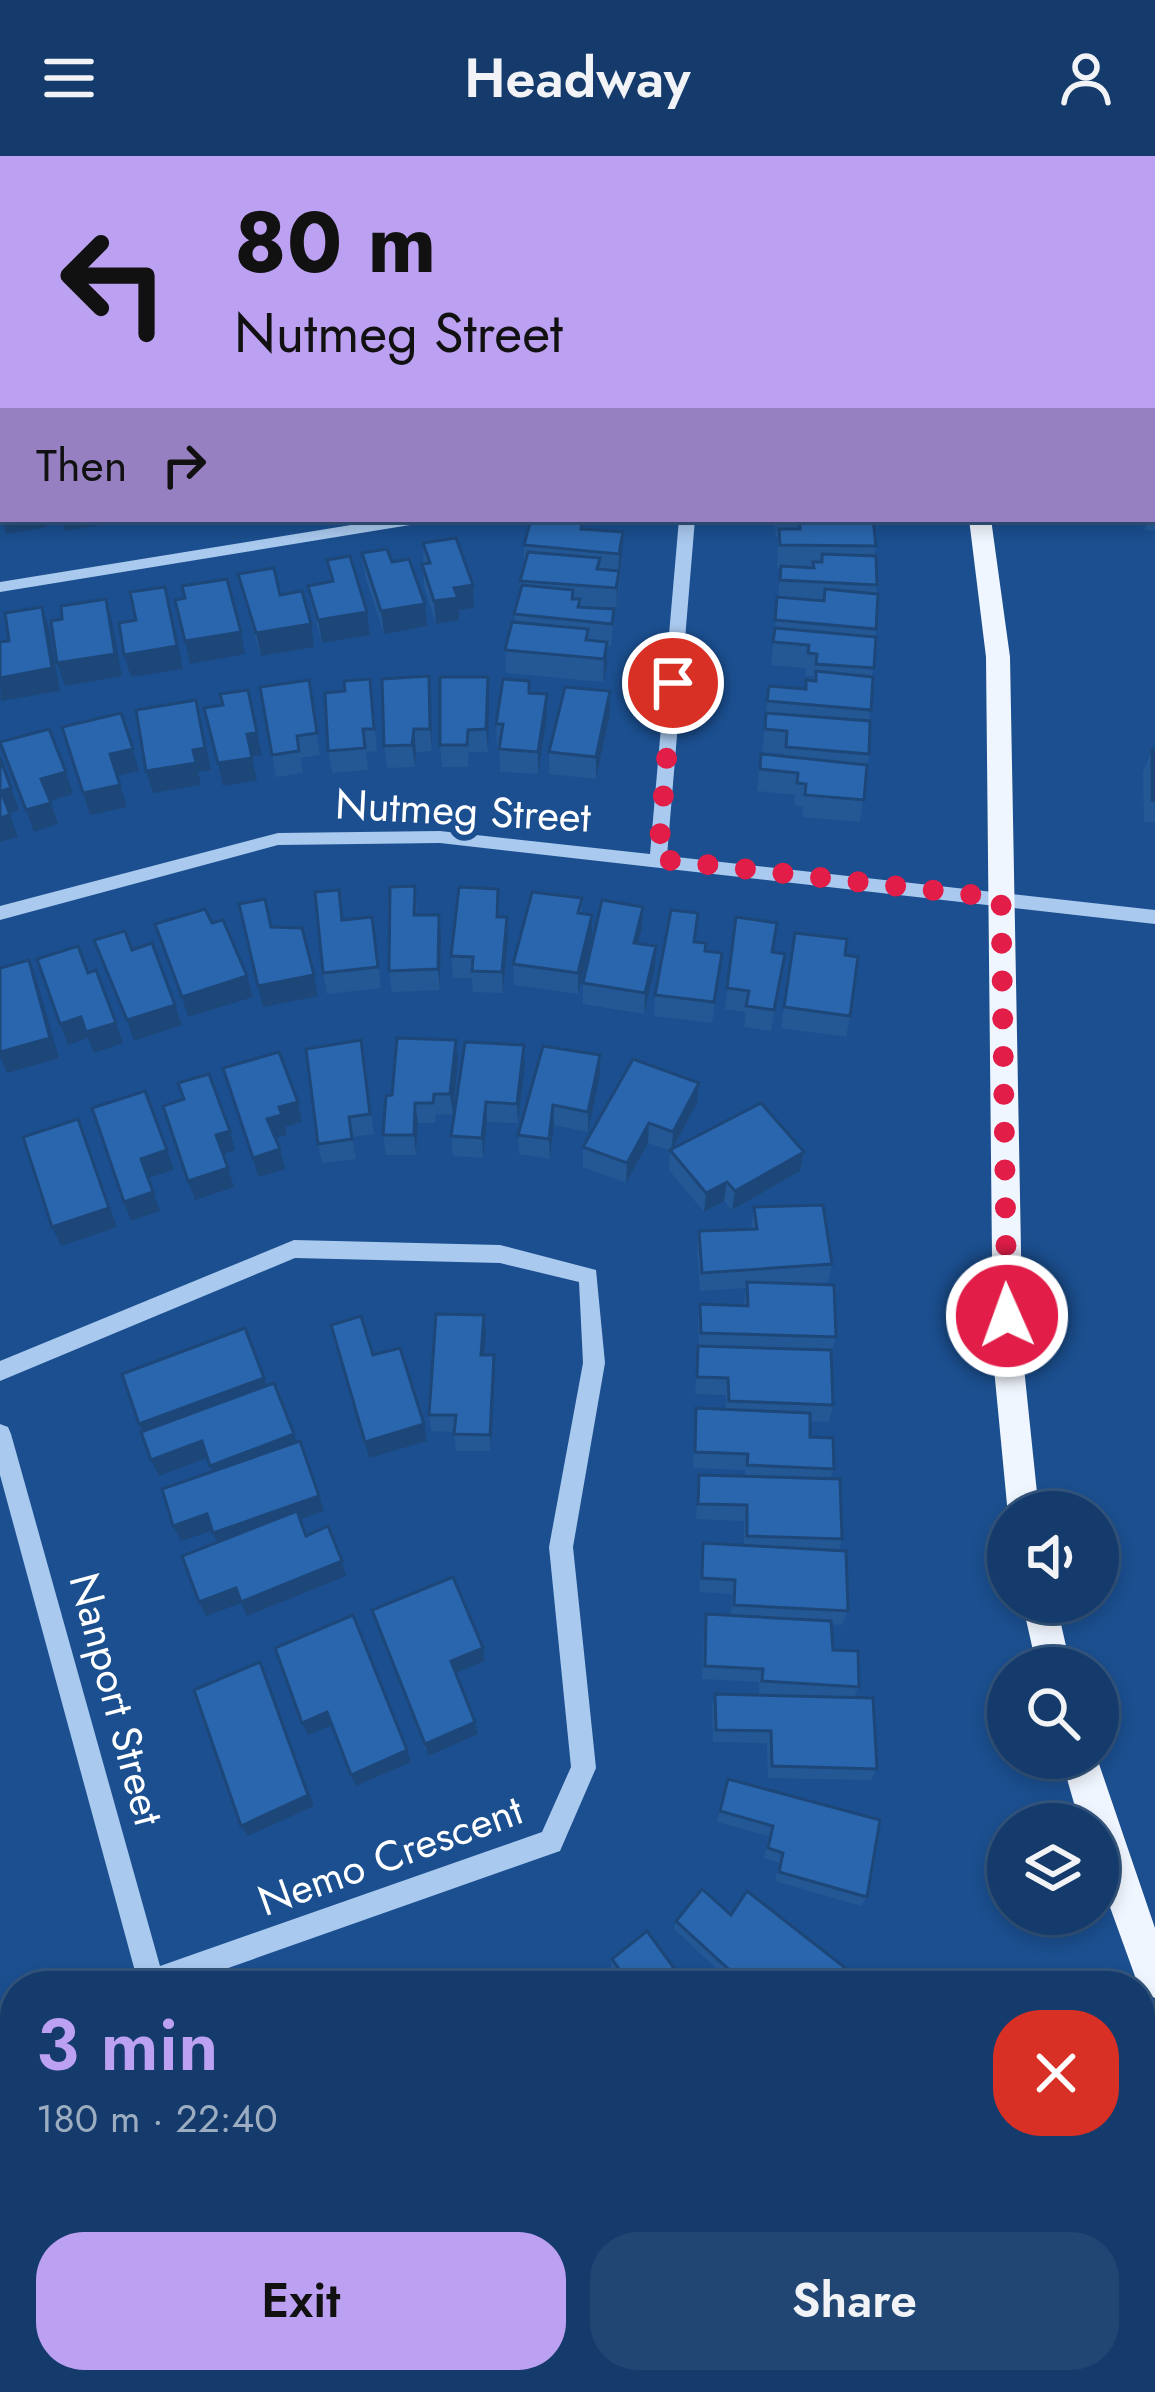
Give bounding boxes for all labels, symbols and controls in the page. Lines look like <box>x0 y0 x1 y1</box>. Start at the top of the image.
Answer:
text: Headway <box>464 39 691 117</box>
icon: menu <box>36 45 102 111</box>
icon: person <box>1053 45 1119 111</box>
text: 80 m <box>234 182 436 304</box>
icon: left <box>36 204 192 360</box>
text: Nutmeg Street <box>234 294 563 372</box>
icon: right <box>151 432 217 498</box>
text: Then <box>36 433 127 498</box>
pin <box>622 632 724 734</box>
icon: arrive <box>640 650 706 716</box>
street label: Nutmeg Street <box>334 773 592 848</box>
position arrow <box>944 1253 1070 1379</box>
map controls <box>987 1491 1119 1935</box>
button: sound <box>987 1491 1119 1623</box>
street label: Nanport Street <box>54 1566 179 1832</box>
button: search <box>987 1647 1119 1779</box>
street label: Nemo Crescent <box>249 1779 531 1932</box>
button: layers <box>987 1803 1119 1935</box>
text: 3 min <box>36 1993 219 2097</box>
button: close <box>993 2010 1119 2136</box>
text: 180 m · 22:40 <box>36 2090 278 2147</box>
button: Exit <box>36 2232 566 2370</box>
button: Share <box>590 2232 1119 2370</box>

